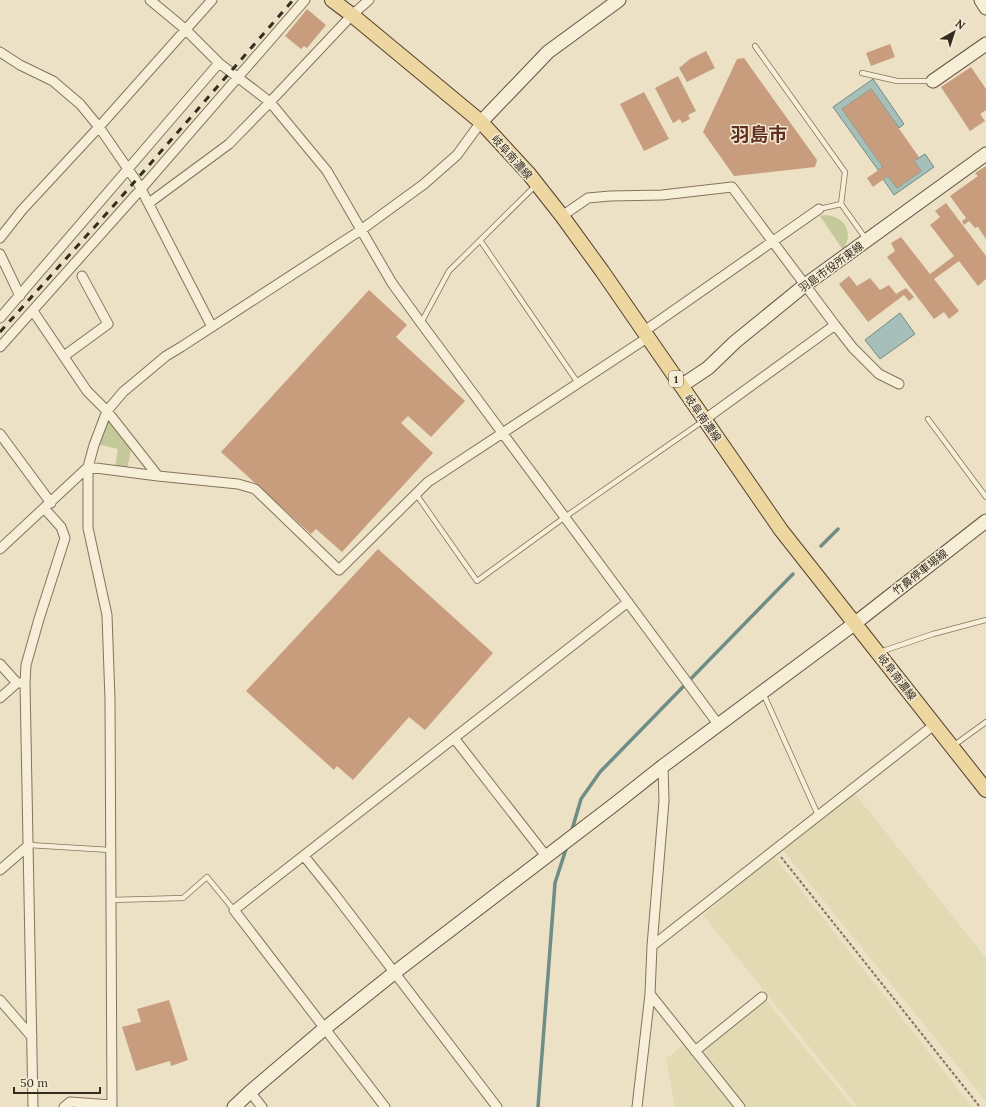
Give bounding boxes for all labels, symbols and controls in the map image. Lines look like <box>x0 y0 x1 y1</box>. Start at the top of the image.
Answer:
north arrow <box>934 12 974 52</box>
text: N <box>953 16 968 33</box>
district label: 羽島市 <box>730 122 788 146</box>
street label: 岐阜南濃線 <box>488 132 536 182</box>
street label: 羽島市役所東線 <box>796 239 866 295</box>
road number: 1 <box>669 371 683 387</box>
street label: 岐阜南濃線 <box>681 391 725 445</box>
street label: 竹鼻停車場線 <box>890 546 950 598</box>
street label: 岐阜南濃線 <box>875 651 919 703</box>
scale bar <box>14 1069 100 1095</box>
text: 50 m <box>20 1075 48 1090</box>

